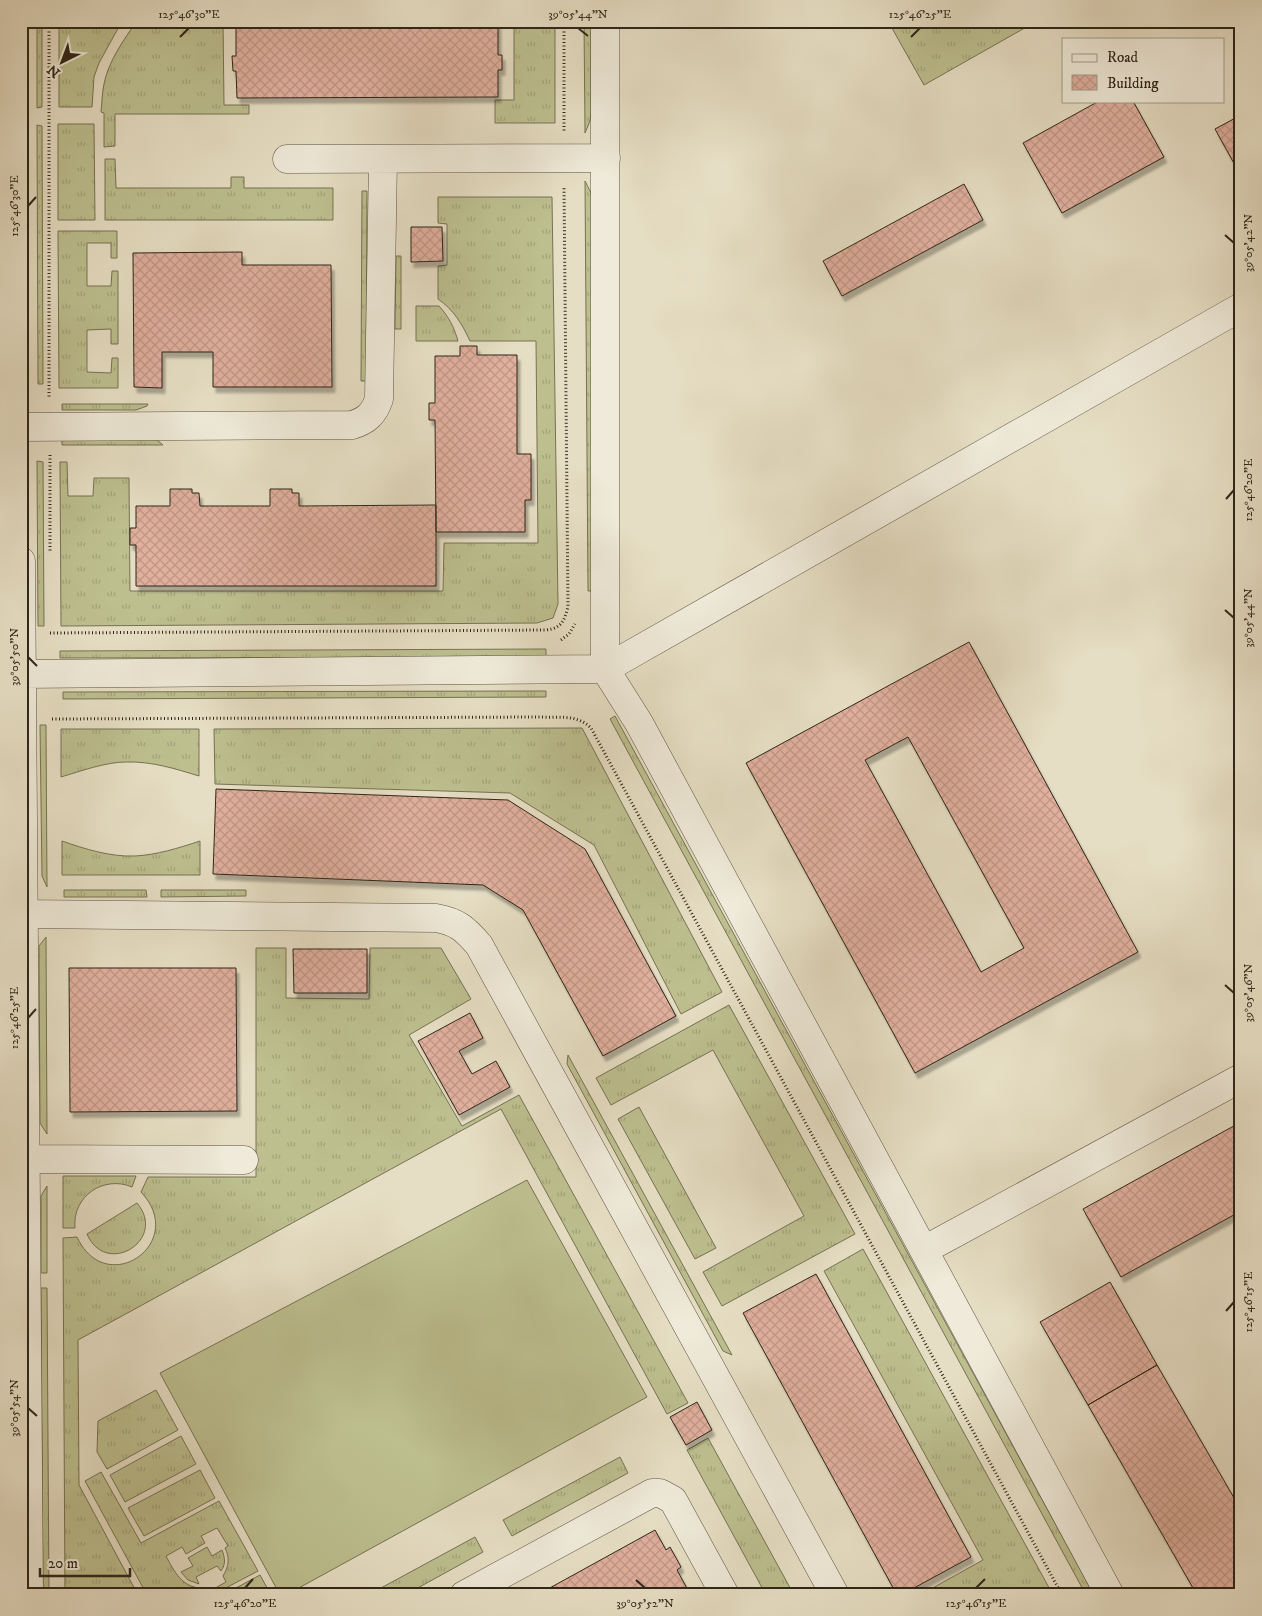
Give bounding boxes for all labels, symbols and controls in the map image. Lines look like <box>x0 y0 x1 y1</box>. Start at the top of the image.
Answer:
text: 125°46'30"E <box>158 7 220 22</box>
text: 39°05'44"N <box>548 7 608 22</box>
text: 125°46'25"E <box>889 7 952 22</box>
north arrow <box>38 38 88 88</box>
legend <box>1062 38 1224 102</box>
text: Road <box>1107 48 1139 67</box>
text: N <box>43 60 64 81</box>
text: Building <box>1107 74 1159 93</box>
text: 125°46'30"E <box>7 175 22 237</box>
text: 39°05'42"N <box>1241 214 1256 272</box>
text: 125°46'20"E <box>1241 458 1256 522</box>
text: 39°05'44"N <box>1241 588 1256 648</box>
text: 39°05'50"N <box>7 628 22 686</box>
text: 39°05'46"N <box>1241 963 1256 1022</box>
text: 125°46'25"E <box>7 986 22 1049</box>
text: 125°46'15"E <box>1241 1271 1256 1333</box>
text: 39°05'54"N <box>7 1379 22 1437</box>
scale bar <box>40 1546 130 1578</box>
text: 20 m <box>48 1554 78 1573</box>
text: 125°46'20"E <box>213 1596 277 1611</box>
text: 39°05'52"N <box>616 1596 674 1611</box>
text: 125°46'15"E <box>945 1596 1007 1611</box>

